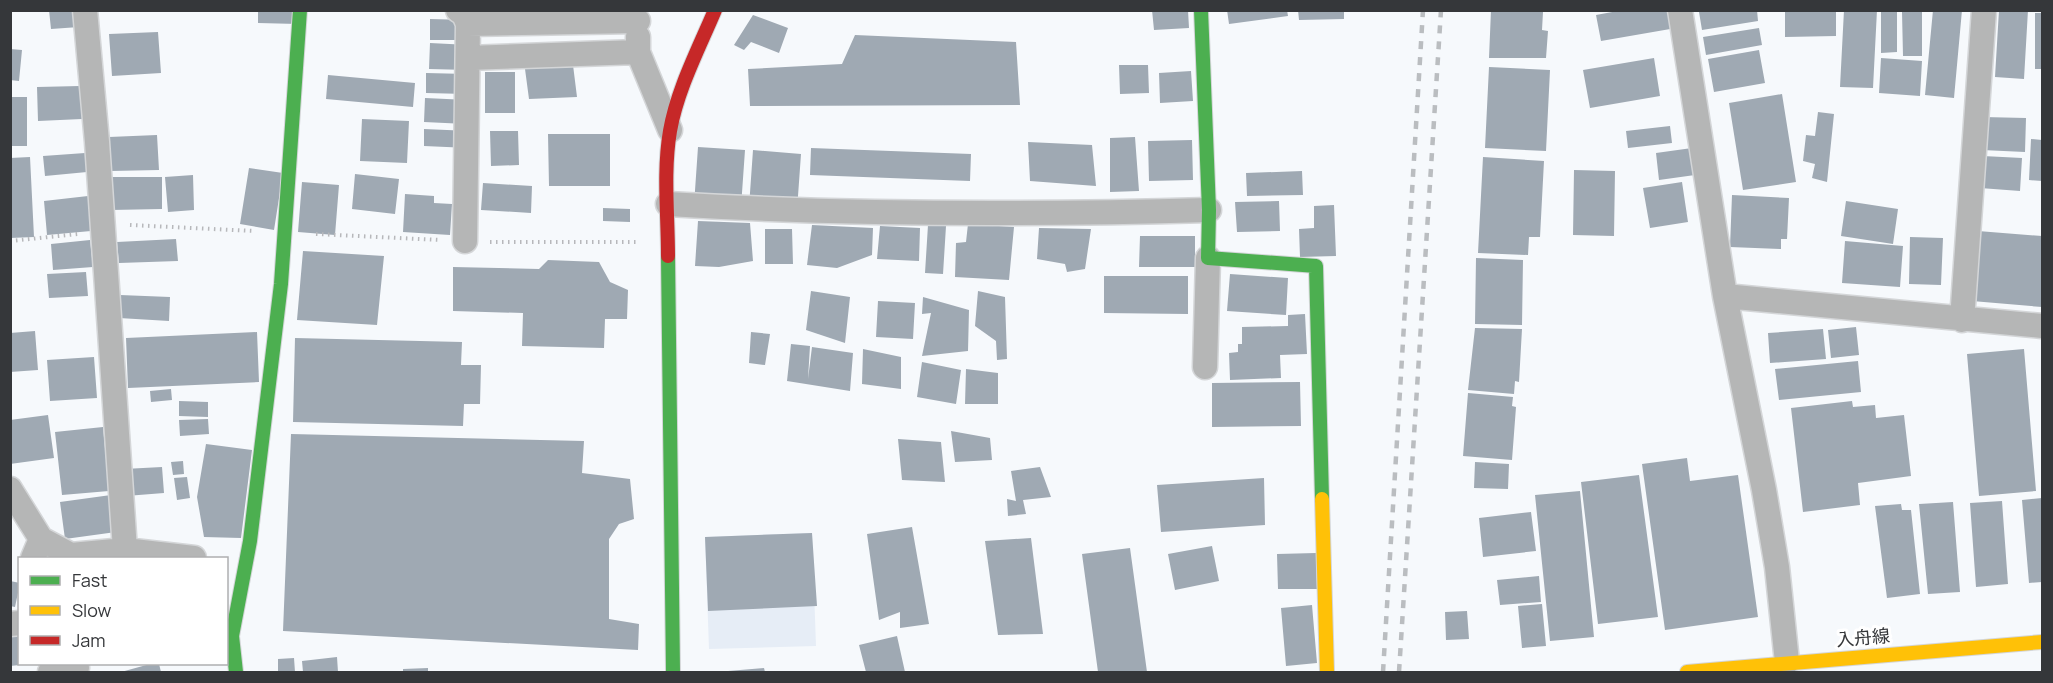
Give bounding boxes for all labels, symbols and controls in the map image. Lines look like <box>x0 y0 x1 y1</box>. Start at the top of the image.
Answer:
legend <box>18 557 228 665</box>
text: Fast <box>72 568 107 592</box>
text: Slow <box>72 598 112 622</box>
street label: 入舟線 <box>1835 623 1891 651</box>
text: Jam <box>72 628 106 652</box>

